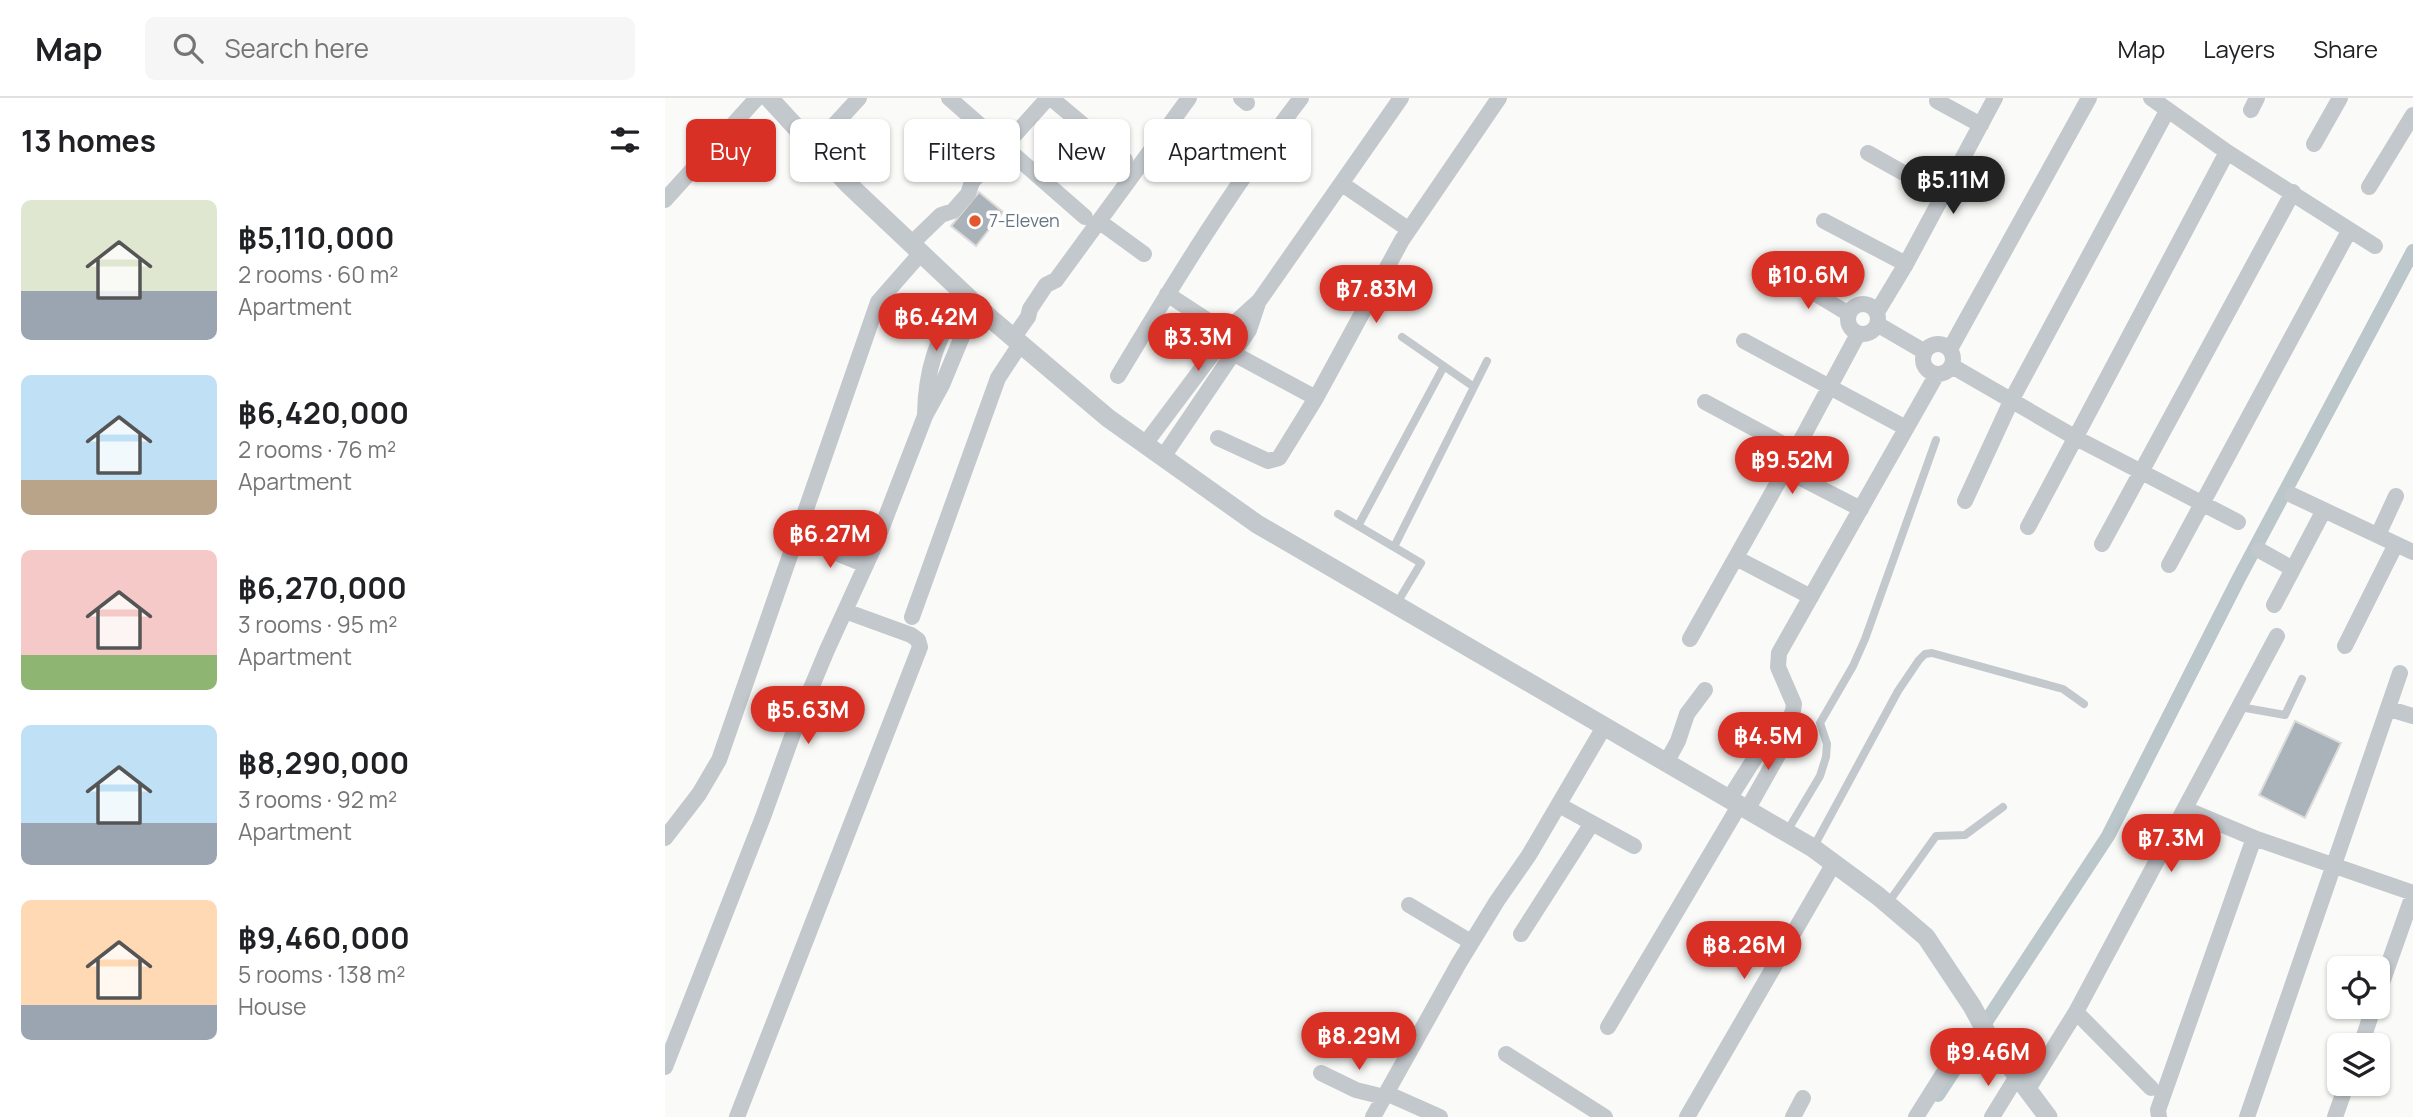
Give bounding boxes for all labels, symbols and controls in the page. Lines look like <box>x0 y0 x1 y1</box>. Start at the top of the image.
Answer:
search box <box>145 17 635 80</box>
text: Map <box>35 26 103 71</box>
icon: search <box>169 29 207 67</box>
text: Search here <box>225 30 369 66</box>
text: Map <box>2118 32 2165 65</box>
text: Layers <box>2203 32 2275 65</box>
text: Share <box>2313 32 2378 65</box>
chip: Buy <box>686 119 776 182</box>
chip: Rent <box>790 119 890 182</box>
chip: Filters <box>904 119 1020 182</box>
chip: New <box>1034 119 1130 182</box>
chip: Apartment <box>1144 119 1311 182</box>
text: 13 homes <box>21 120 156 161</box>
icon: filters <box>606 121 644 159</box>
pin: ฿5.11M <box>1896 156 2010 216</box>
text: ฿5.11M <box>1917 163 1989 195</box>
place label: 7-Eleven <box>989 208 1060 232</box>
marker: 7-Eleven <box>967 213 983 229</box>
text: ฿5,110,000 <box>238 217 395 258</box>
icon: home <box>77 228 161 312</box>
pin: ฿10.6M <box>1751 252 1865 311</box>
text: 2 rooms · 60 m² <box>238 258 399 290</box>
text: ฿10.6M <box>1768 258 1848 290</box>
pin: ฿7.83M <box>1319 266 1433 325</box>
text: ฿7.83M <box>1336 272 1416 304</box>
text: Apartment <box>238 290 352 322</box>
pin: ฿6.42M <box>879 294 993 353</box>
text: ฿6.42M <box>894 300 978 332</box>
pin: ฿3.3M <box>1149 314 1247 373</box>
text: ฿3.3M <box>1164 320 1232 352</box>
text: ฿6,420,000 <box>238 392 409 433</box>
icon: home <box>77 403 161 487</box>
text: 2 rooms · 76 m² <box>238 433 396 465</box>
pin: ฿9.52M <box>1735 436 1849 496</box>
text: ฿9.52M <box>1751 443 1833 475</box>
text: Apartment <box>238 465 352 497</box>
pin: ฿6.27M <box>773 510 887 570</box>
text: ฿6.27M <box>789 517 871 549</box>
text: ฿6,270,000 <box>238 567 407 608</box>
icon: home <box>77 578 161 662</box>
text: 3 rooms · 95 m² <box>238 608 397 640</box>
text: Apartment <box>238 640 352 672</box>
pin: ฿5.63M <box>751 686 865 746</box>
text: ฿5.63M <box>767 693 849 725</box>
pin: ฿4.5M <box>1719 712 1817 772</box>
text: ฿4.5M <box>1734 719 1802 751</box>
text: ฿8,290,000 <box>238 742 409 783</box>
icon: home <box>77 753 161 837</box>
text: 3 rooms · 92 m² <box>238 783 397 815</box>
pin: ฿7.3M <box>2122 814 2220 874</box>
text: Apartment <box>238 815 352 847</box>
text: ฿7.3M <box>2138 821 2204 853</box>
text: ฿9,460,000 <box>238 917 410 958</box>
pin: ฿8.26M <box>1687 922 1801 981</box>
icon: home <box>77 928 161 1012</box>
text: ฿8.26M <box>1702 928 1786 960</box>
map controls <box>2327 956 2390 1096</box>
button: locate <box>2327 956 2390 1019</box>
text: 5 rooms · 138 m² <box>238 958 405 990</box>
text: House <box>238 990 307 1022</box>
pin: ฿8.29M <box>1302 1012 1416 1072</box>
text: ฿8.29M <box>1317 1019 1401 1051</box>
pin: ฿9.46M <box>1931 1028 2045 1088</box>
button: layers <box>2327 1033 2390 1096</box>
text: ฿9.46M <box>1946 1035 2030 1067</box>

